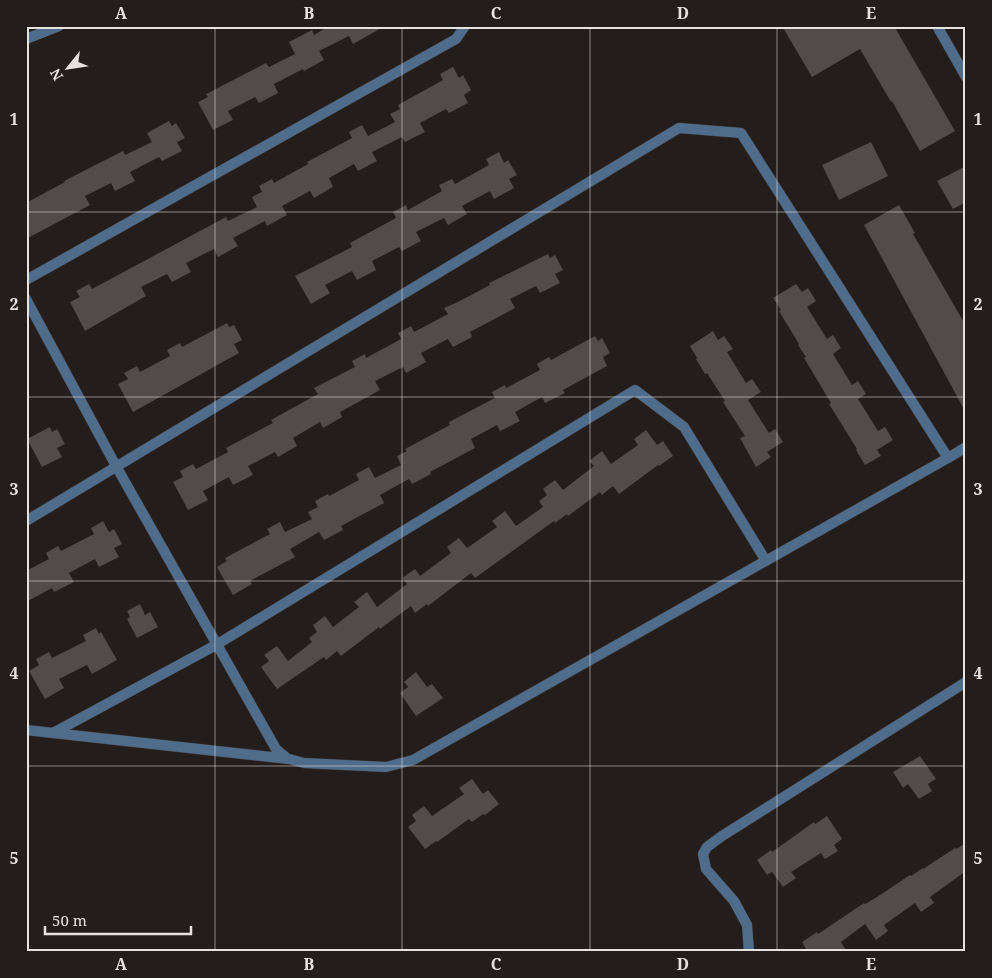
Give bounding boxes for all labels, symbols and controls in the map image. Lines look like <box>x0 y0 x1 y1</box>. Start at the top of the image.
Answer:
text: A <box>115 2 128 24</box>
text: B <box>304 2 315 24</box>
text: C <box>491 2 502 24</box>
text: D <box>677 2 689 24</box>
text: E <box>866 2 876 24</box>
north arrow <box>42 42 92 92</box>
text: N <box>45 65 67 84</box>
text: 1 <box>9 108 19 130</box>
text: 1 <box>973 108 983 130</box>
text: 2 <box>9 293 19 315</box>
text: 2 <box>973 293 983 315</box>
text: 3 <box>9 478 19 500</box>
text: 3 <box>973 478 983 500</box>
text: 4 <box>9 662 19 684</box>
text: 4 <box>973 662 983 684</box>
text: 5 <box>9 847 19 869</box>
text: 5 <box>973 847 983 869</box>
scale bar <box>45 903 191 935</box>
text: 50 m <box>52 910 87 930</box>
text: A <box>115 953 128 975</box>
text: B <box>304 953 315 975</box>
text: C <box>491 953 502 975</box>
text: D <box>677 953 689 975</box>
text: E <box>866 953 876 975</box>

